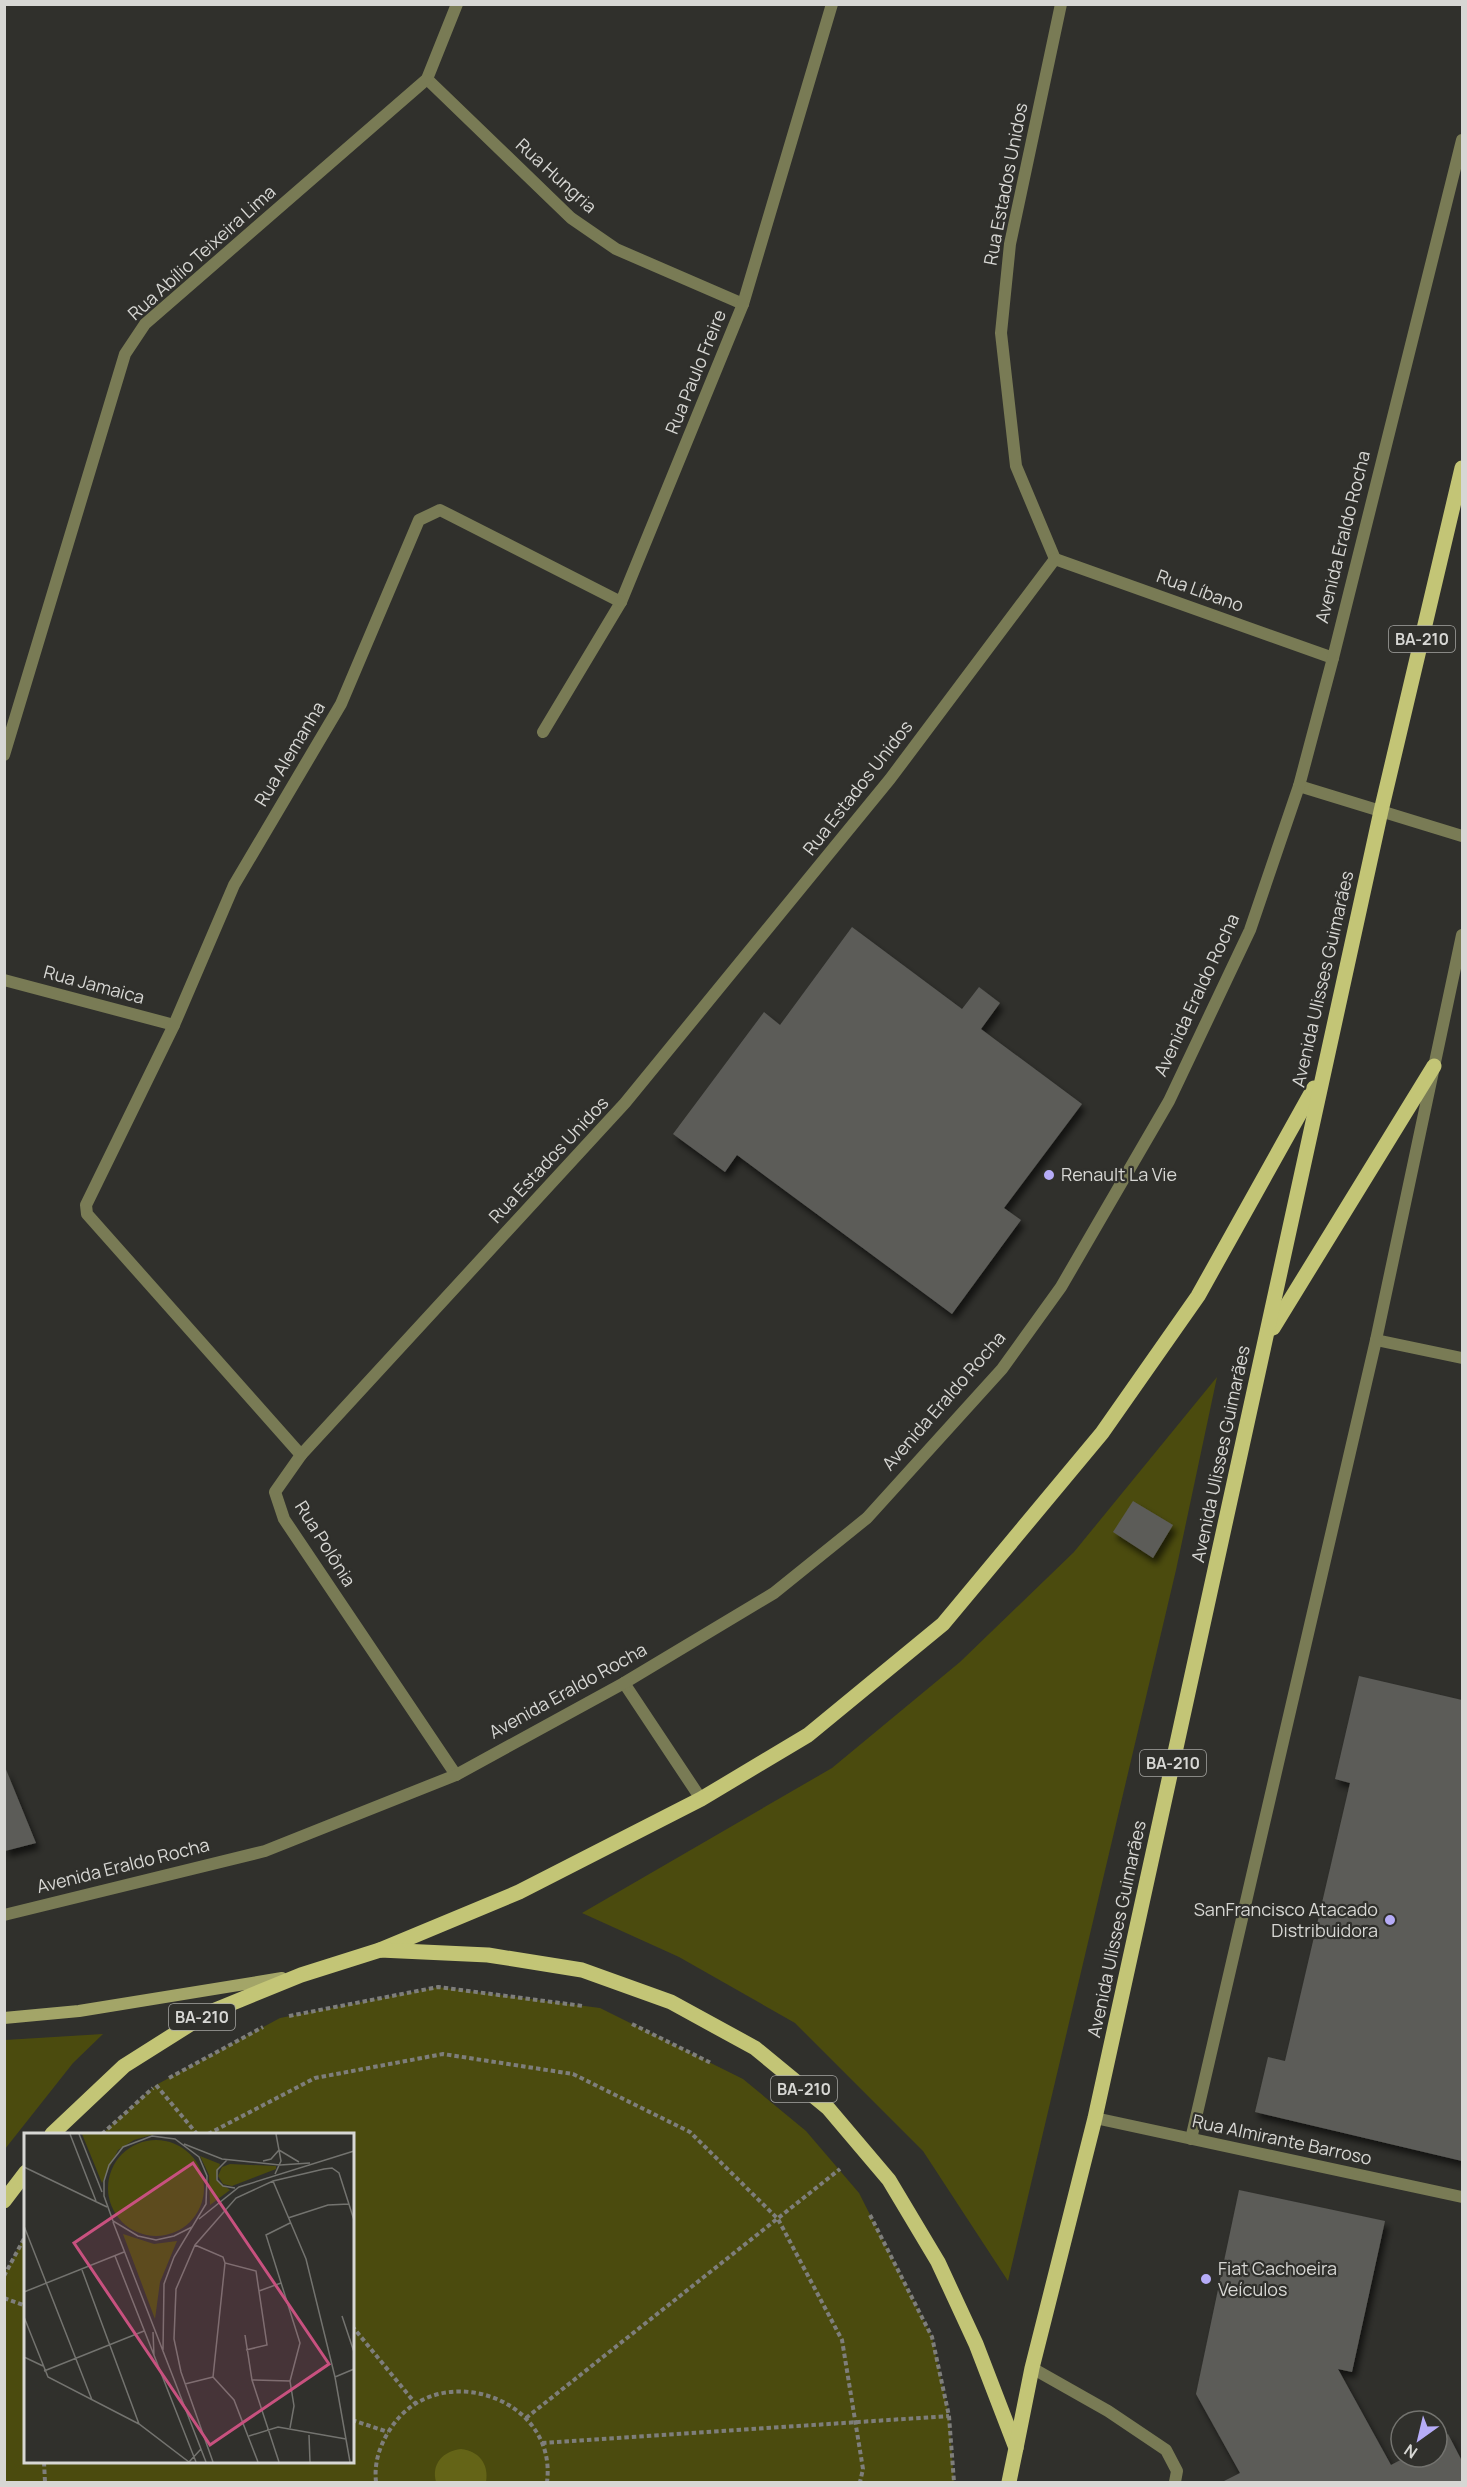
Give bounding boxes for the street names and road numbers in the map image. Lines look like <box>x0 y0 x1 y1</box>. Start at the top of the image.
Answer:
street label: Rua Estados Unidos <box>977 101 1033 267</box>
street label: Rua Hungria <box>511 133 602 218</box>
street label: Rua Abílio Teixeira Lima <box>122 179 280 325</box>
street label: Rua Paulo Freire <box>659 306 731 437</box>
street label: Avenida Eraldo Rocha <box>1309 448 1375 626</box>
street label: Rua Líbano <box>1153 563 1247 617</box>
road number: BA-210 <box>1389 626 1455 652</box>
street label: Rua Alemanha <box>248 697 330 810</box>
street label: Rua Estados Unidos <box>797 715 917 860</box>
street label: Avenida Ulisses Guimarães <box>1285 868 1359 1089</box>
street label: Avenida Eraldo Rocha <box>1148 909 1244 1080</box>
street label: Rua Jamaica <box>41 959 147 1009</box>
street label: Rua Estados Unidos <box>483 1091 613 1228</box>
street label: Avenida Eraldo Rocha <box>876 1326 1010 1475</box>
street label: Avenida Ulisses Guimarães <box>1185 1343 1255 1565</box>
street label: Rua Polônia <box>290 1496 362 1591</box>
street label: Avenida Eraldo Rocha <box>484 1637 651 1744</box>
road number: BA-210 <box>1140 1750 1206 1776</box>
street label: Avenida Ulisses Guimarães <box>1081 1818 1151 2040</box>
street label: Avenida Eraldo Rocha <box>34 1832 212 1898</box>
road number: BA-210 <box>169 2004 235 2030</box>
road number: BA-210 <box>771 2076 837 2102</box>
street label: Rua Almirante Barroso <box>1190 2108 1374 2170</box>

